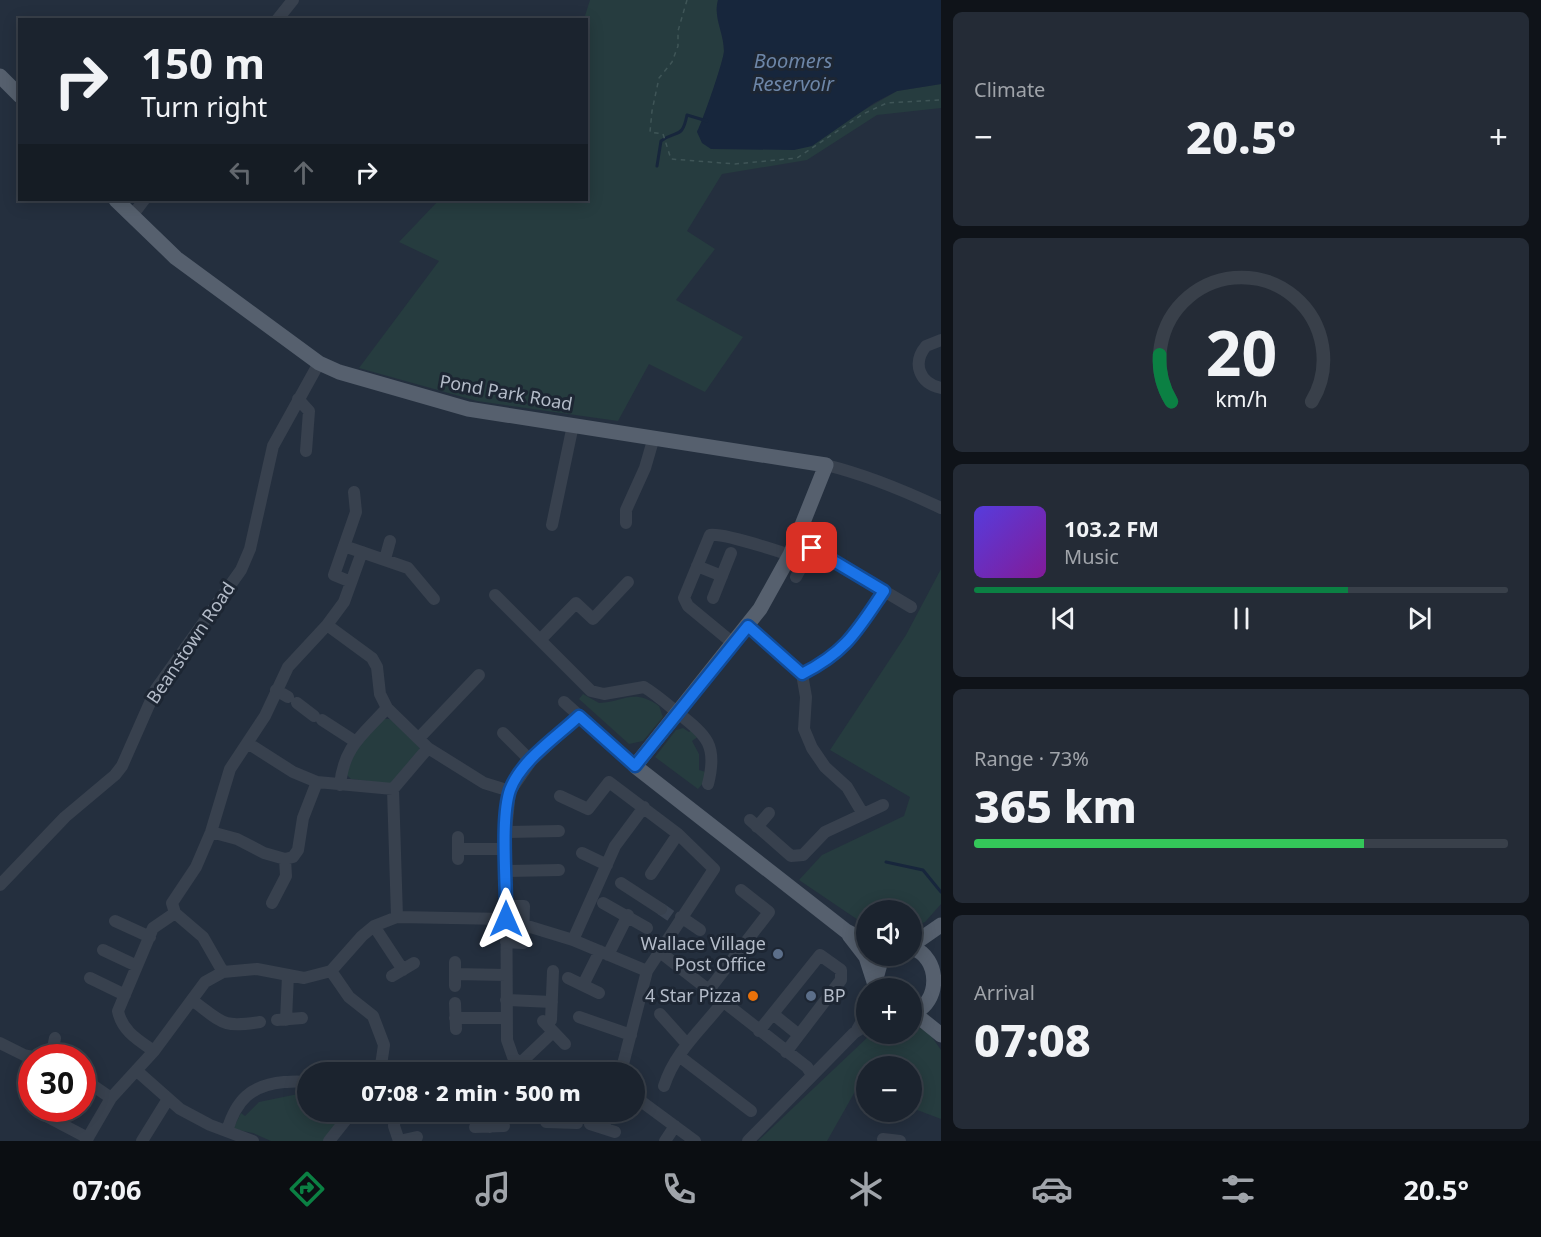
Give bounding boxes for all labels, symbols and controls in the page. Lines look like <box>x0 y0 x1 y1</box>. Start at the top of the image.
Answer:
text: 150 m <box>141 34 265 91</box>
icon: right <box>42 42 120 120</box>
water label: Boomers Reservoir <box>752 47 835 97</box>
text: Climate <box>974 76 1045 103</box>
text: Turn right <box>141 88 267 125</box>
text: 20.5° <box>1186 106 1296 167</box>
text: − <box>974 114 993 159</box>
text: + <box>1489 114 1508 159</box>
icon: left <box>224 156 257 189</box>
icon: ahead <box>287 156 320 189</box>
icon: right <box>350 156 383 189</box>
text: 20 <box>1205 309 1277 394</box>
street label: Pond Park Road <box>438 369 575 416</box>
text: km/h <box>1215 384 1267 413</box>
text: 103.2 FM <box>1064 513 1159 543</box>
pin <box>786 522 837 573</box>
icon: arrive <box>795 531 828 564</box>
text: Music <box>1064 543 1119 570</box>
street label: Beanstown Road <box>141 577 240 708</box>
icon: previous <box>1047 602 1080 635</box>
icon: pause <box>1225 602 1258 635</box>
icon: next <box>1403 602 1436 635</box>
text: Range · 73% <box>974 745 1089 772</box>
text: 365 km <box>974 775 1137 836</box>
position arrow <box>474 887 538 951</box>
map controls <box>856 900 922 1122</box>
button: sound <box>856 900 922 966</box>
place label: Wallace Village Post Office <box>641 931 766 976</box>
marker: Wallace Village Post Office <box>771 947 785 961</box>
button: + <box>856 978 922 1044</box>
text: Arrival <box>974 979 1035 1006</box>
place label: 4 Star Pizza <box>645 983 741 1007</box>
place label: BP <box>823 983 846 1007</box>
marker: 4 Star Pizza <box>746 989 760 1003</box>
marker: BP <box>804 989 818 1003</box>
text: 07:08 <box>974 1009 1091 1070</box>
speed limit sign: 30 <box>18 1044 96 1122</box>
button: − <box>856 1056 922 1122</box>
text: 07:08 · 2 min · 500 m <box>361 1077 581 1107</box>
icon: directions <box>286 1168 328 1210</box>
icon: music <box>472 1168 514 1210</box>
icon: phone <box>658 1168 700 1210</box>
icon: climate <box>845 1168 887 1210</box>
icon: car <box>1031 1168 1073 1210</box>
icon: filters <box>1217 1168 1259 1210</box>
text: 07:06 <box>72 1171 142 1208</box>
text: 20.5° <box>1403 1171 1469 1208</box>

